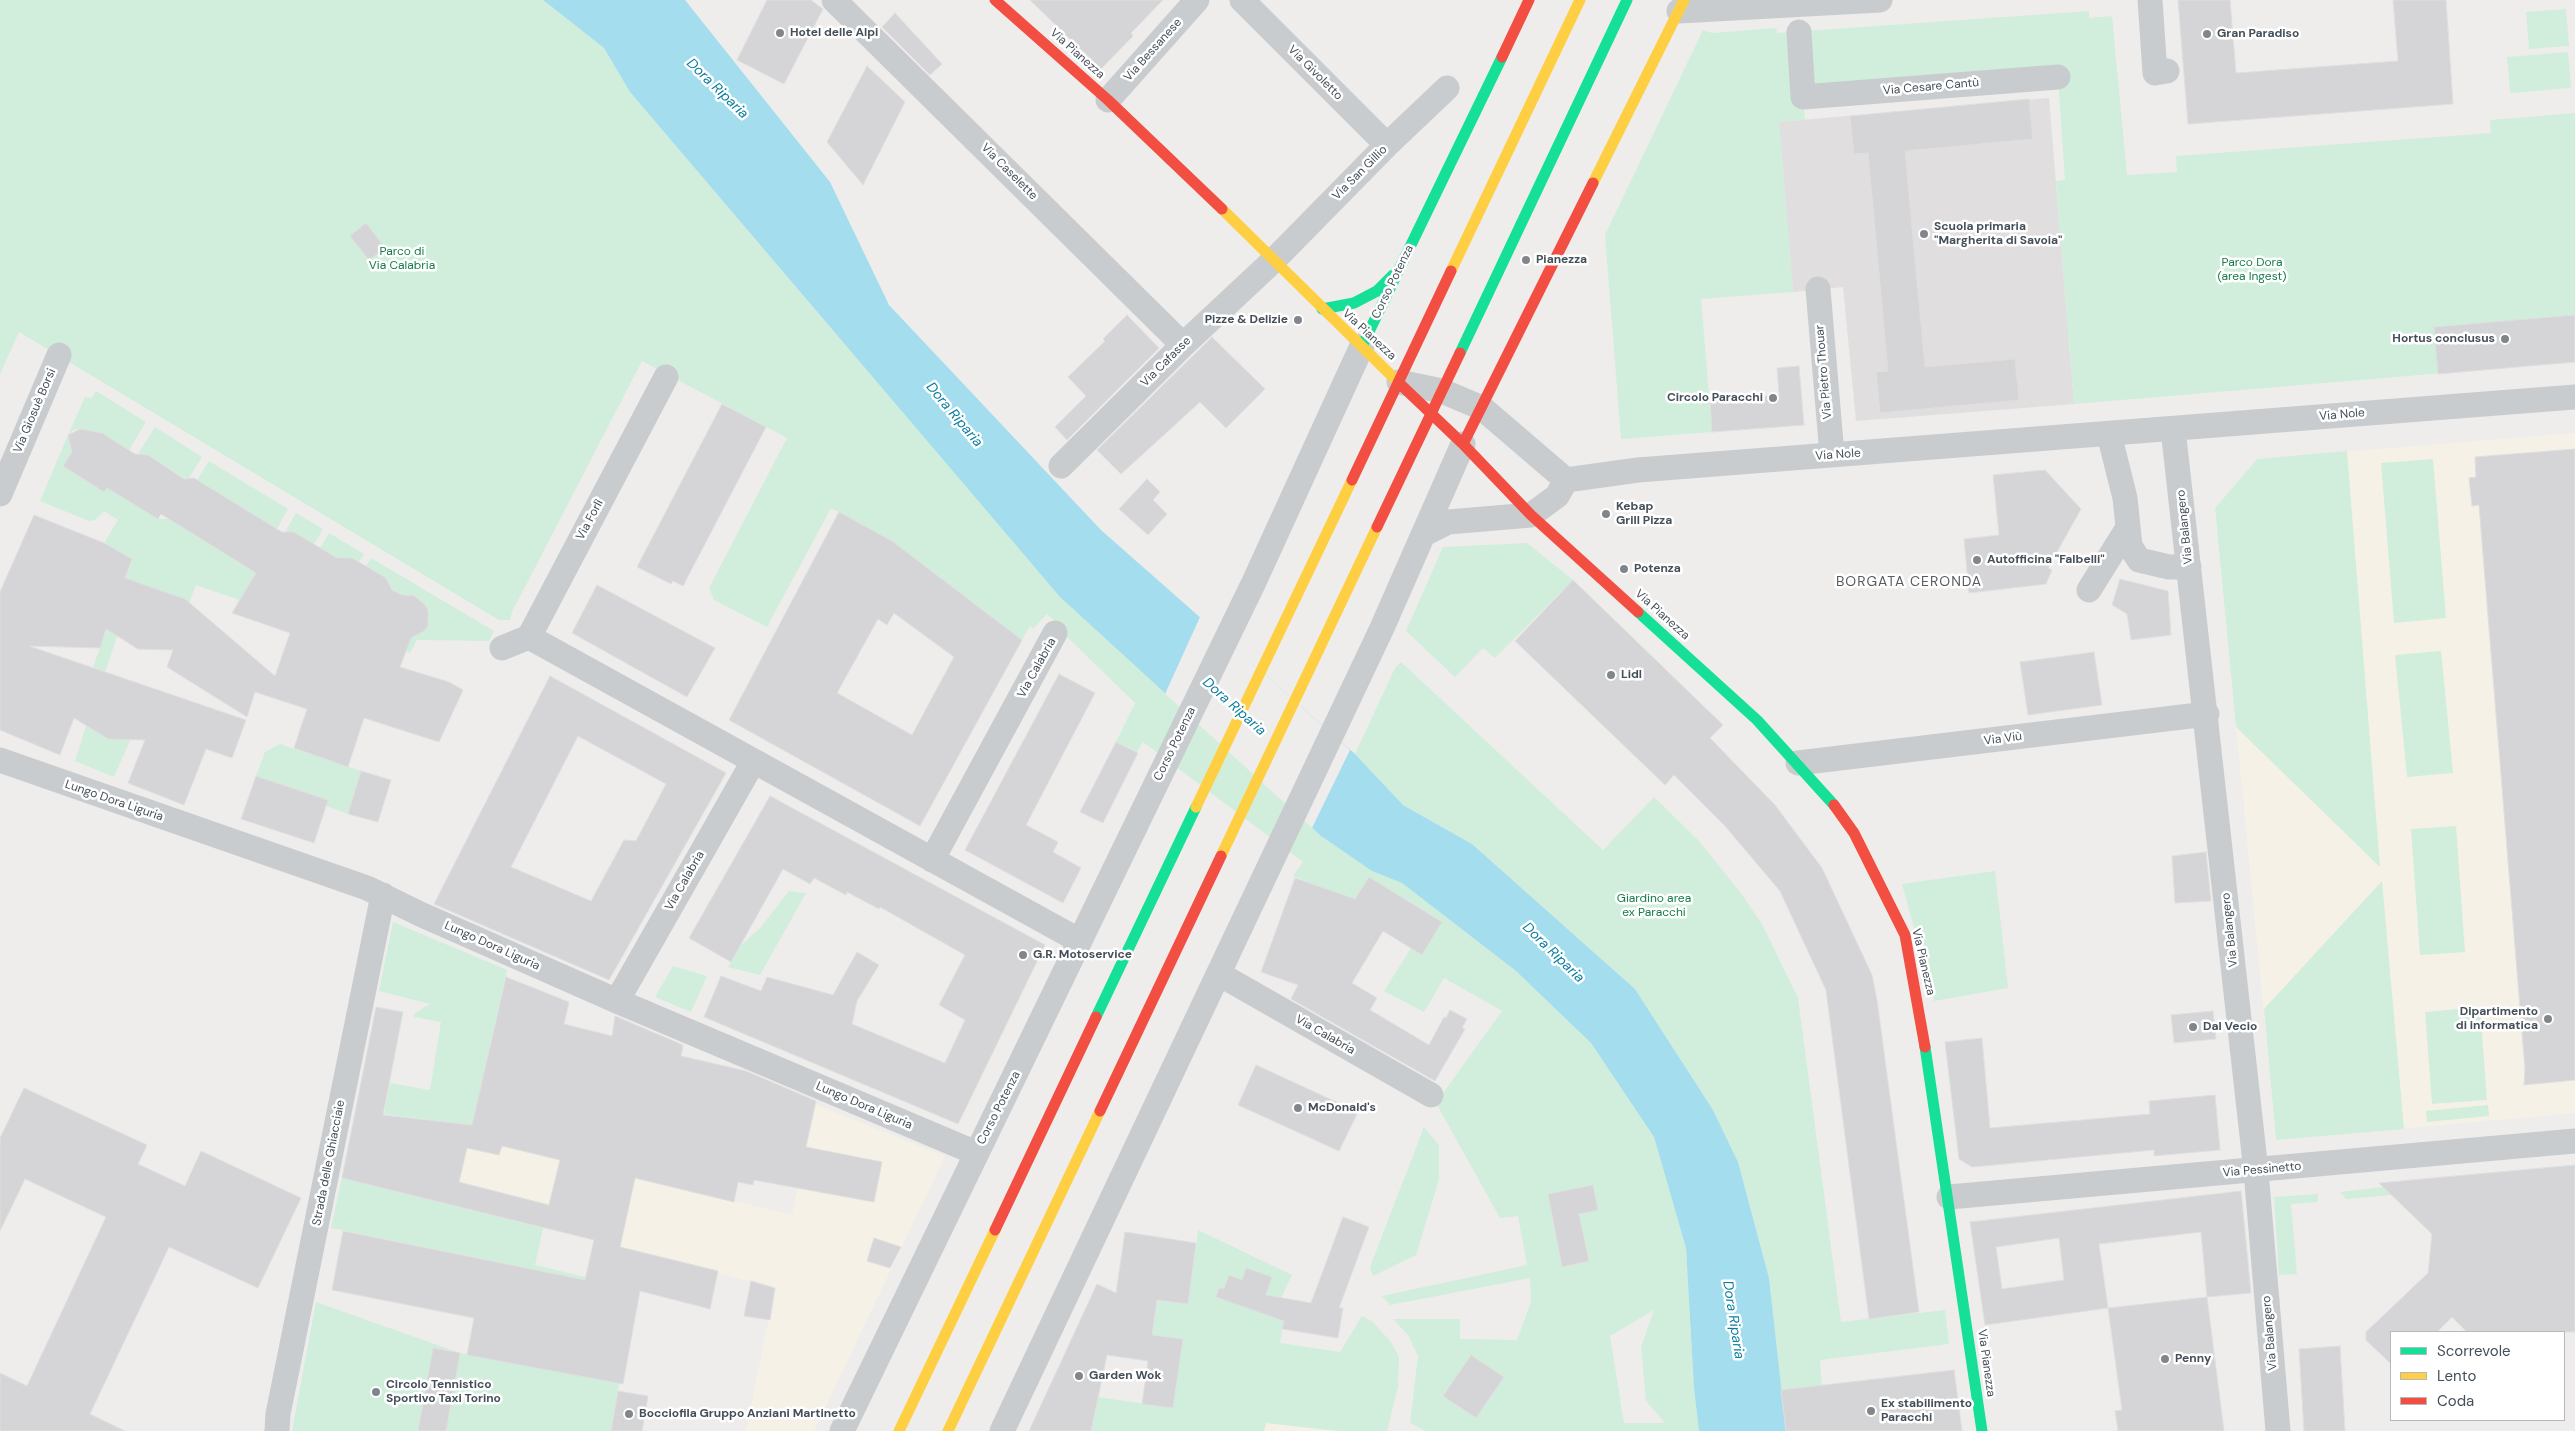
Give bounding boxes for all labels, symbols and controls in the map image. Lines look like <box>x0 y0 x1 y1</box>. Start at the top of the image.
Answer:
street label: Via Bessanese <box>1121 16 1185 84</box>
place label: Hotel delle Alpi <box>790 26 878 40</box>
street label: Via Pianezza <box>1047 26 1107 82</box>
marker: Hotel delle Alpi <box>774 27 786 39</box>
place label: Gran Paradiso <box>2217 27 2299 41</box>
marker: Gran Paradiso <box>2201 28 2213 40</box>
street label: Via Givoletto <box>1285 43 1345 103</box>
water label: Dora Riparia <box>683 55 751 123</box>
street label: Via Cesare Cantù <box>1882 76 1980 98</box>
street label: Via Caselette <box>978 141 1040 203</box>
street label: Via San Gillio <box>1330 143 1390 203</box>
place label: Scuola primaria "Margherita di Savoia" <box>1934 220 2062 248</box>
marker: Scuola primaria "Margherita di Savoia" <box>1918 228 1930 240</box>
street label: Corso Potenza <box>1369 243 1417 321</box>
park label: Parco di Via Calabria <box>369 245 435 273</box>
place label: Pianezza <box>1536 253 1587 267</box>
marker: Pianezza <box>1520 254 1532 266</box>
park label: Parco Dora (area Ingest) <box>2217 256 2287 284</box>
street label: Via Pianezza <box>1339 306 1399 364</box>
place label: Pizze & Delizie <box>1205 313 1288 327</box>
marker: Pizze & Delizie <box>1292 314 1304 326</box>
street label: Via Pietro Thouar <box>1813 324 1835 420</box>
place label: Hortus conclusus <box>2392 332 2495 346</box>
marker: Hortus conclusus <box>2499 333 2511 345</box>
street label: Via Cafasse <box>1138 334 1194 390</box>
street label: Via Giosuè Borsi <box>11 367 59 455</box>
water label: Dora Riparia <box>922 379 986 451</box>
place label: Circolo Paracchi <box>1667 391 1763 405</box>
marker: Circolo Paracchi <box>1767 392 1779 404</box>
street label: Via Nole <box>2319 406 2365 424</box>
street label: Via Nole <box>1815 446 1861 464</box>
street label: Via Balangero <box>2174 489 2196 565</box>
street label: Via Forlì <box>573 497 607 543</box>
place label: Kebap Grill Pizza <box>1616 500 1672 528</box>
marker: Kebap Grill Pizza <box>1600 508 1612 520</box>
place label: Autofficina "Falbelli" <box>1987 553 2105 567</box>
marker: Autofficina "Falbelli" <box>1971 554 1983 566</box>
place label: Potenza <box>1634 562 1681 576</box>
marker: Potenza <box>1618 563 1630 575</box>
district label: BORGATA CERONDA <box>1834 574 1984 590</box>
street label: Via Pianezza <box>1632 587 1692 643</box>
street label: Via Calabria <box>1015 636 1059 700</box>
place label: Lidl <box>1621 668 1642 682</box>
marker: Lidl <box>1605 669 1617 681</box>
water label: Dora Riparia <box>1199 674 1269 740</box>
street label: Corso Potenza <box>1151 705 1199 783</box>
street label: Via Viù <box>1983 730 2023 748</box>
street label: Lungo Dora Liguria <box>63 777 165 825</box>
street label: Via Calabria <box>662 849 708 913</box>
park label: Giardino area ex Paracchi <box>1617 892 1691 920</box>
street label: Via Balangero <box>2219 892 2241 968</box>
street label: Lungo Dora Liguria <box>442 918 542 974</box>
water label: Dora Riparia <box>1519 919 1587 987</box>
street label: Via Pianezza <box>1908 927 1938 997</box>
place label: G.R. Motoservice <box>1033 948 1132 962</box>
marker: G.R. Motoservice <box>1017 949 1029 961</box>
place label: Dipartimento di informatica <box>2456 1005 2538 1033</box>
street label: Via Calabria <box>1293 1012 1357 1058</box>
marker: Dipartimento di informatica <box>2542 1013 2554 1025</box>
place label: Dal Vecio <box>2203 1020 2257 1034</box>
marker: Dal Vecio <box>2187 1021 2199 1033</box>
street label: Corso Potenza <box>974 1069 1024 1147</box>
street label: Lungo Dora Liguria <box>814 1079 914 1133</box>
street label: Strada delle Ghiacciaie <box>310 1099 348 1227</box>
place label: McDonald's <box>1308 1101 1376 1115</box>
marker: McDonald's <box>1292 1102 1304 1114</box>
street label: Via Pessinetto <box>2222 1159 2302 1181</box>
water label: Dora Riparia <box>1718 1280 1748 1360</box>
street label: Via Balangero <box>2260 1295 2280 1371</box>
street label: Via Pianezza <box>1974 1328 1998 1398</box>
legend <box>2390 1331 2565 1421</box>
text: Scorrevole <box>2437 1341 2511 1361</box>
place label: Penny <box>2175 1352 2211 1366</box>
marker: Penny <box>2159 1353 2171 1365</box>
text: Lento <box>2437 1366 2476 1386</box>
place label: Garden Wok <box>1089 1369 1161 1383</box>
marker: Garden Wok <box>1073 1370 1085 1382</box>
place label: Circolo Tennistico Sportivo Taxi Torino <box>386 1378 501 1406</box>
marker: Circolo Tennistico Sportivo Taxi Torino <box>370 1386 382 1398</box>
text: Coda <box>2437 1391 2474 1411</box>
place label: Ex stabilimento Paracchi <box>1881 1397 1972 1425</box>
marker: Ex stabilimento Paracchi <box>1865 1405 1877 1417</box>
place label: Bocciofila Gruppo Anziani Martinetto <box>639 1407 856 1421</box>
marker: Bocciofila Gruppo Anziani Martinetto <box>623 1408 635 1420</box>

